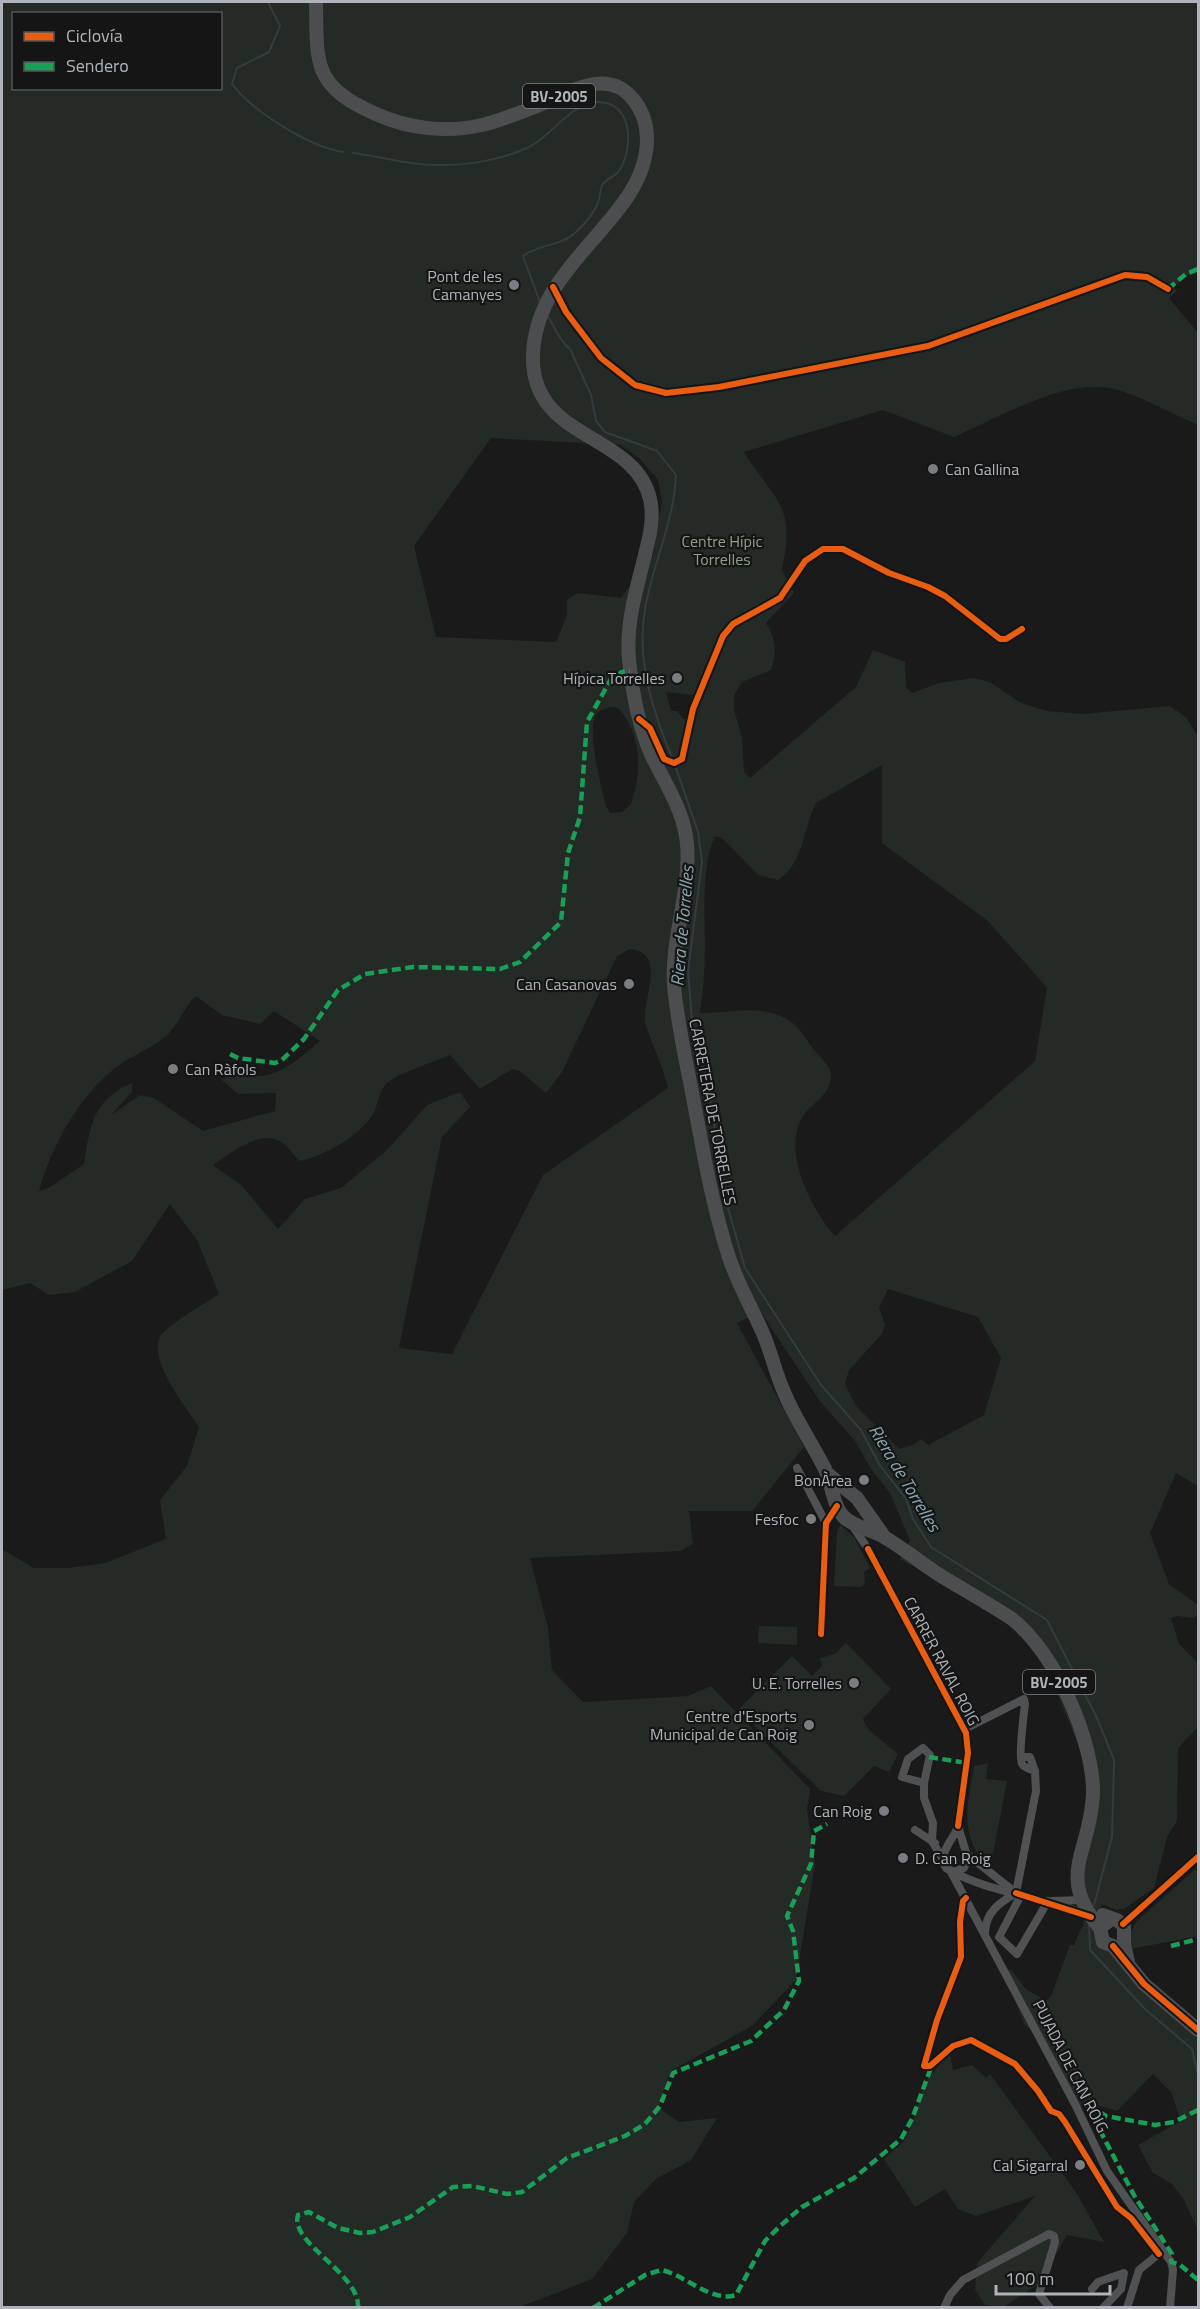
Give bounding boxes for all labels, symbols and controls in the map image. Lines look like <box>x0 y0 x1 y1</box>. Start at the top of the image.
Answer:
legend <box>12 12 222 90</box>
text: Ciclovía <box>66 22 123 49</box>
text: Sendero <box>66 52 129 79</box>
road number: BV-2005 <box>523 84 595 108</box>
place label: Pont de les Camanyes <box>427 264 502 306</box>
marker: Pont de les Camanyes <box>507 278 521 292</box>
place label: Can Gallina <box>945 457 1019 481</box>
marker: Can Gallina <box>926 462 940 476</box>
park label: Centre Hípic Torrelles <box>682 529 763 571</box>
place label: Hípica Torrelles <box>563 666 665 690</box>
marker: Hípica Torrelles <box>670 671 684 685</box>
water label: Riera de Torrelles <box>663 863 701 987</box>
place label: Can Casanovas <box>516 972 617 996</box>
marker: Can Casanovas <box>622 977 636 991</box>
street label: CARRETERA DE TORRELLES <box>683 1017 743 1207</box>
place label: Can Ràfols <box>185 1057 256 1081</box>
marker: Can Ràfols <box>166 1062 180 1076</box>
water label: Riera de Torrelles <box>862 1419 948 1538</box>
place label: BonÀrea <box>794 1468 852 1492</box>
marker: BonÀrea <box>857 1473 871 1487</box>
place label: Fesfoc <box>755 1507 799 1531</box>
marker: Fesfoc <box>804 1512 818 1526</box>
street label: CARRER RAVAL ROIG <box>898 1592 986 1730</box>
road number: BV-2005 <box>1023 1670 1095 1694</box>
place label: U. E. Torrelles <box>752 1671 842 1695</box>
marker: U. E. Torrelles <box>847 1676 861 1690</box>
place label: Centre d'Esports Municipal de Can Roig <box>650 1704 797 1746</box>
marker: Centre d'Esports Municipal de Can Roig <box>802 1718 816 1732</box>
place label: Can Roig <box>813 1799 872 1823</box>
marker: Can Roig <box>877 1804 891 1818</box>
place label: D. Can Roig <box>915 1846 991 1870</box>
marker: D. Can Roig <box>896 1851 910 1865</box>
street label: PUJADA DE CAN ROIG <box>1027 1995 1115 2137</box>
place label: Cal Sigarral <box>993 2153 1068 2177</box>
marker: Cal Sigarral <box>1073 2158 1087 2172</box>
scale bar <box>996 2258 1110 2296</box>
text: 100 m <box>1005 2265 1054 2292</box>

